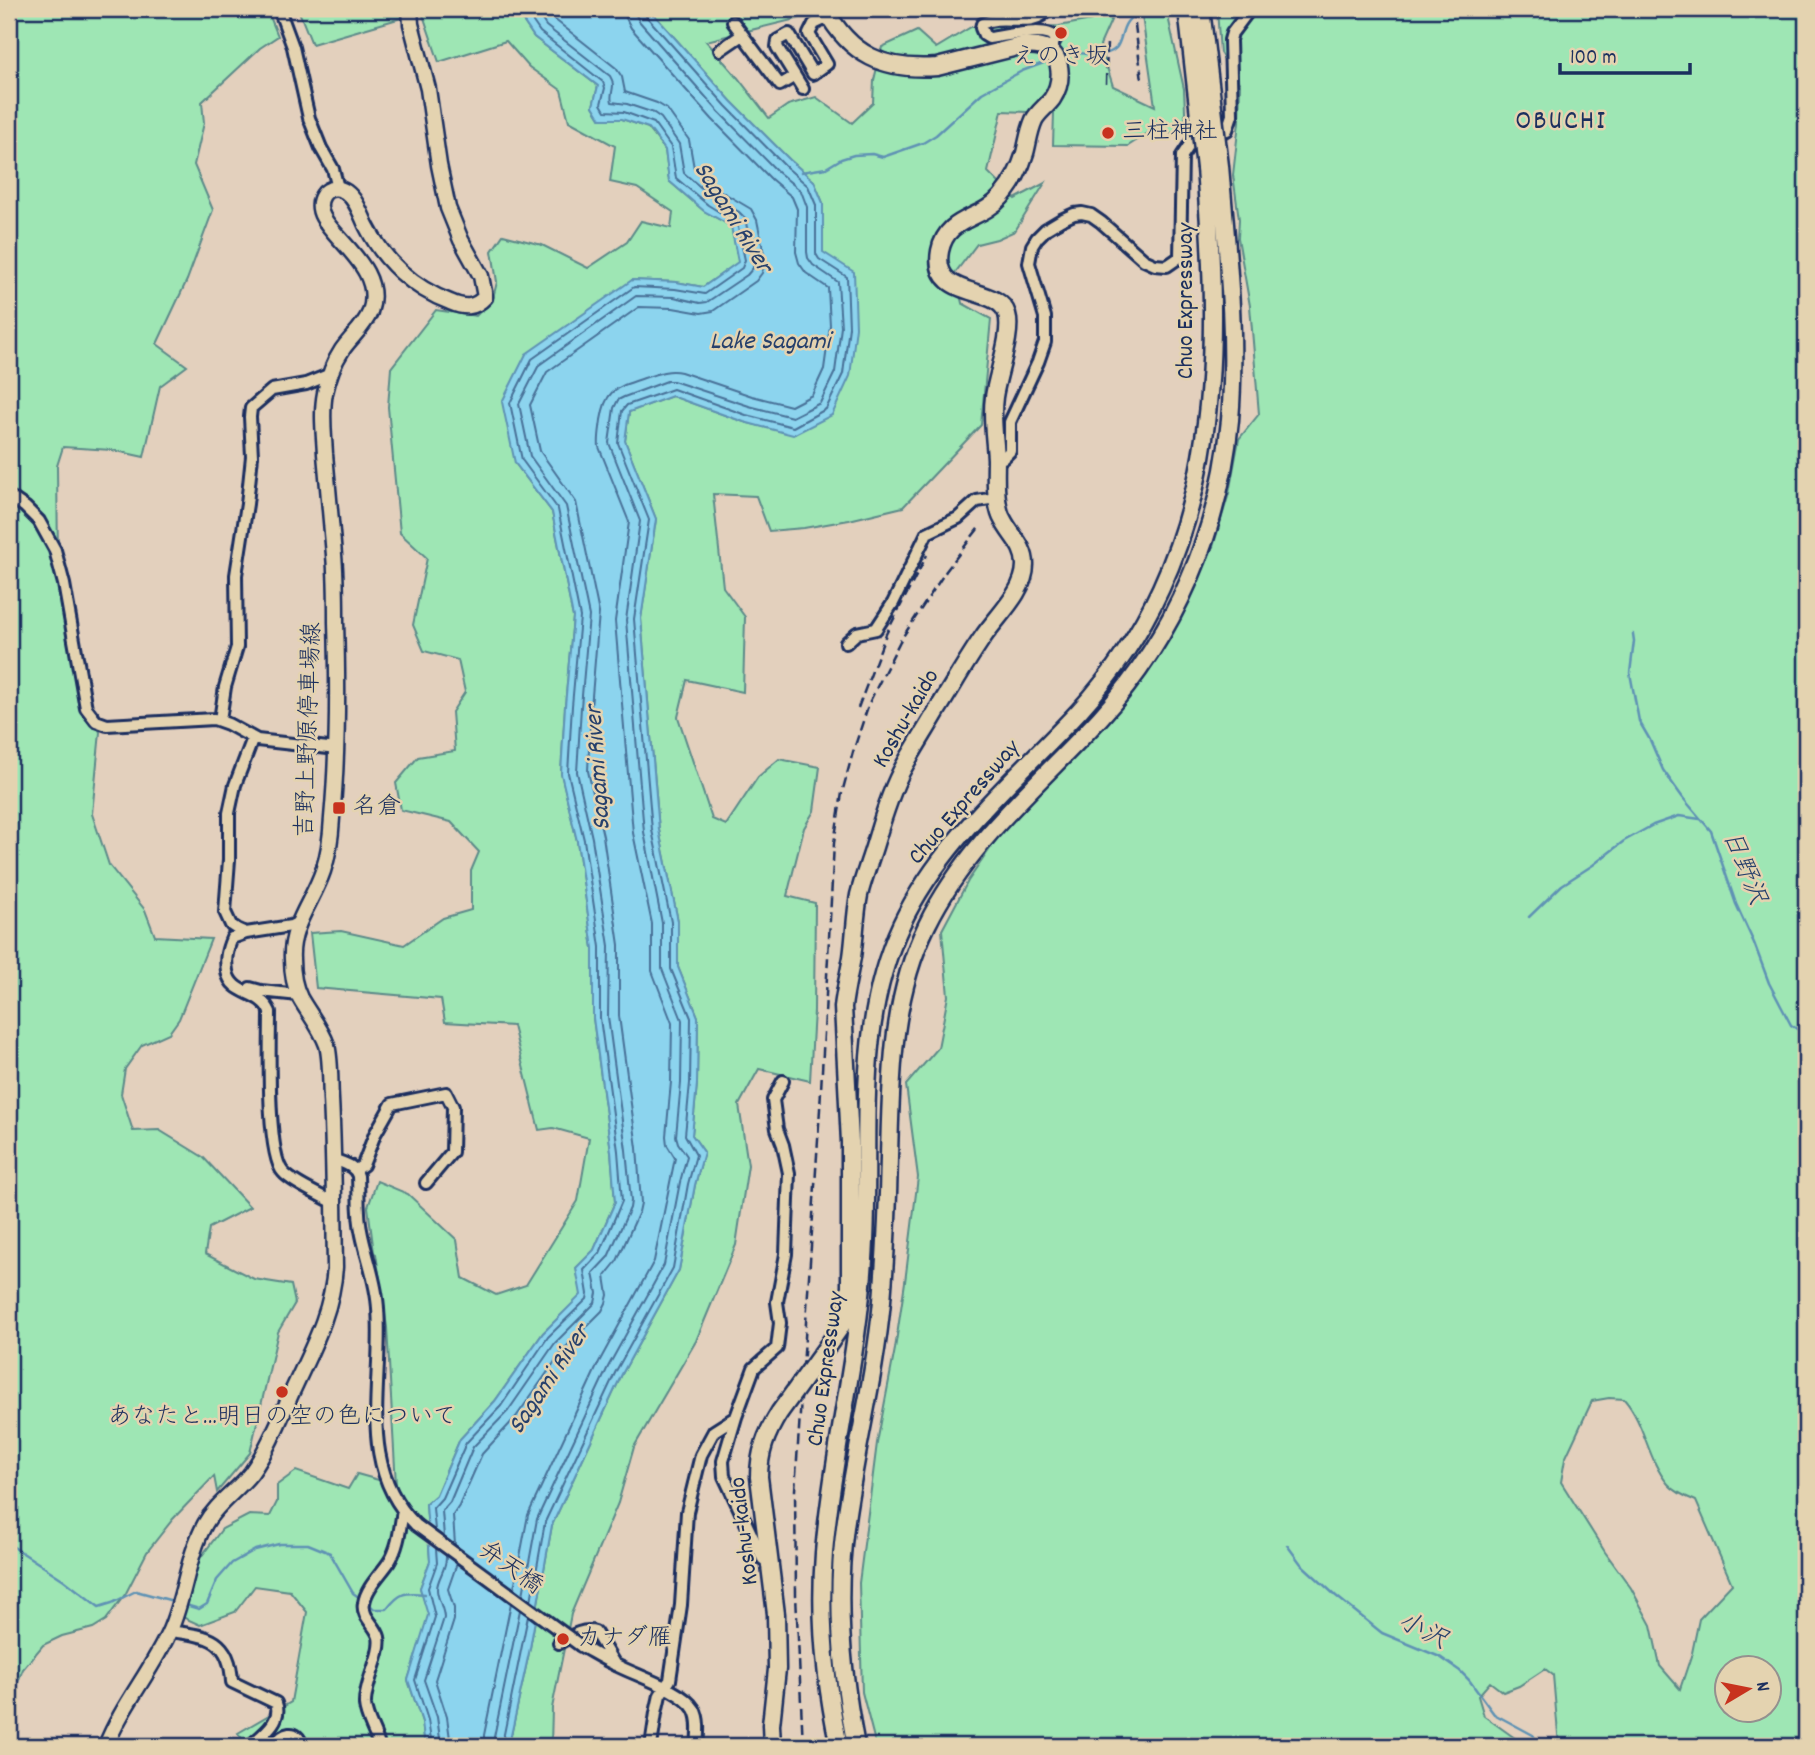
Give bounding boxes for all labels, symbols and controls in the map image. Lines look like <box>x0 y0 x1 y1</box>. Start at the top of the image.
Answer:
marker: えのき坂 <box>1053 25 1069 41</box>
scale bar <box>1560 32 1689 76</box>
place label: えのき坂 <box>1013 41 1109 75</box>
text: 100 m <box>1570 44 1617 74</box>
district label: OBUCHI <box>1515 103 1607 143</box>
place label: 三柱神社 <box>1122 116 1218 150</box>
marker: 三柱神社 <box>1100 125 1116 141</box>
water label: Sagami River <box>683 155 783 284</box>
street label: Chuo Expressway <box>1170 222 1204 379</box>
water label: Lake Sagami <box>710 324 835 361</box>
street label: 吉野上野原停車場線 <box>289 621 331 839</box>
street label: Koshu-kaido <box>865 663 949 775</box>
water label: Sagami River <box>576 701 622 832</box>
street label: Chuo Expressway <box>901 732 1030 873</box>
place label: 名倉 <box>353 791 401 825</box>
marker: 名倉 <box>331 800 347 816</box>
water label: 日野沢 <box>1711 825 1775 912</box>
street label: Chuo Expressway <box>799 1288 855 1449</box>
water label: Sagami River <box>500 1315 602 1442</box>
marker: あなたと…明日の空の色について <box>274 1384 290 1400</box>
place label: あなたと…明日の空の色について <box>107 1401 457 1435</box>
street label: Koshu-kaido <box>721 1475 769 1587</box>
street label: 弁天橋 <box>471 1534 549 1604</box>
water label: 小沢 <box>1391 1604 1454 1660</box>
place label: カナダ雁 <box>577 1622 672 1656</box>
marker: カナダ雁 <box>555 1631 571 1647</box>
north arrow <box>1714 1654 1784 1724</box>
text: N <box>1747 1680 1775 1694</box>

